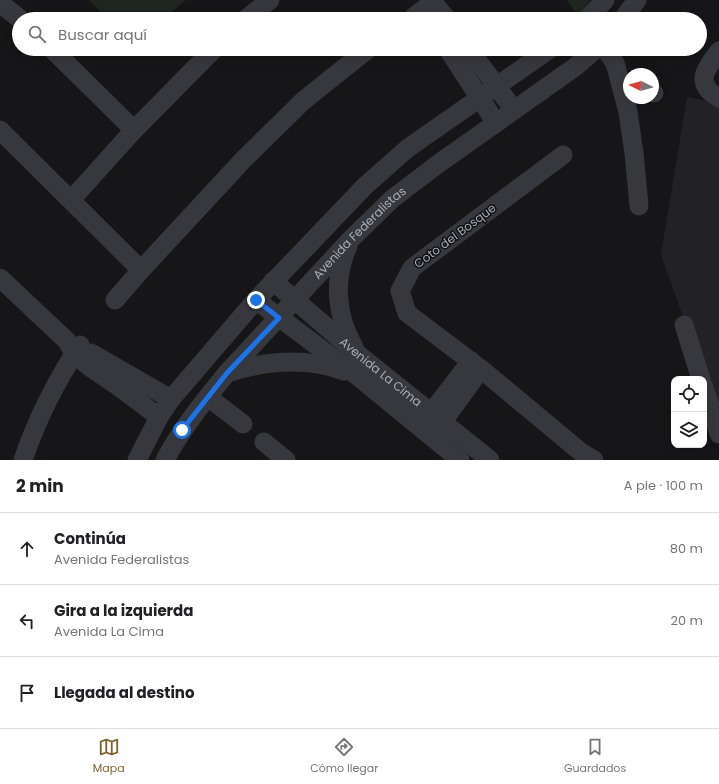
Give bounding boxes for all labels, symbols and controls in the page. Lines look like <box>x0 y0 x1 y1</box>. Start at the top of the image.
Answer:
search box <box>12 12 707 56</box>
icon: search <box>26 23 48 45</box>
text: Buscar aquí <box>58 24 147 45</box>
north arrow <box>623 68 659 104</box>
street label: Avenida Federalistas <box>309 182 409 283</box>
street label: Coto del Bosque <box>410 199 499 272</box>
route end <box>247 291 265 309</box>
street label: Avenida La Cima <box>336 333 426 410</box>
map controls <box>671 376 707 448</box>
button: locate <box>671 376 707 412</box>
button: layers <box>671 412 707 448</box>
route start <box>173 421 191 439</box>
text: 2 min <box>16 474 64 498</box>
text: A pie · 100 m <box>624 476 703 495</box>
text: Continúa <box>54 528 126 549</box>
icon: ahead <box>16 538 38 560</box>
text: 80 m <box>670 539 703 558</box>
text: Avenida Federalistas <box>54 550 189 569</box>
text: Gira a la izquierda <box>54 600 193 621</box>
icon: left <box>16 610 38 632</box>
text: 20 m <box>670 611 703 630</box>
text: Avenida La Cima <box>54 622 164 641</box>
icon: arrive <box>16 682 38 704</box>
text: Llegada al destino <box>54 682 195 703</box>
tab: Mapa <box>93 736 125 777</box>
tab: Cómo llegar <box>310 736 378 777</box>
tab: Guardados <box>564 736 626 777</box>

